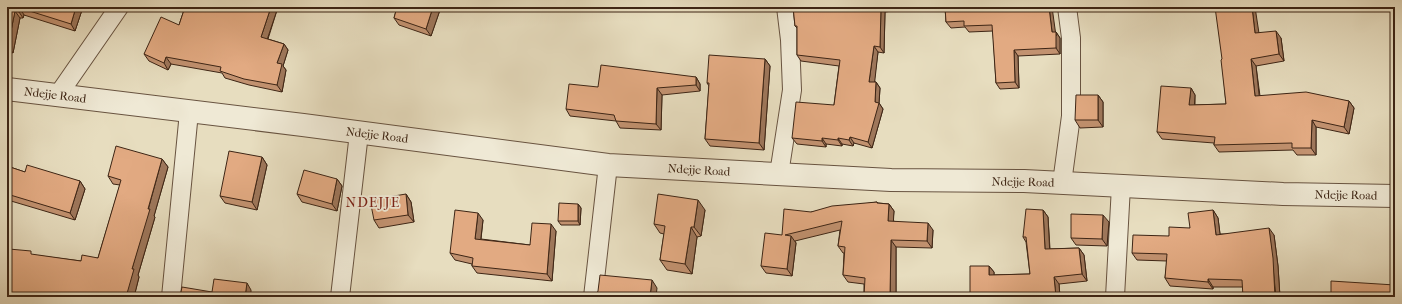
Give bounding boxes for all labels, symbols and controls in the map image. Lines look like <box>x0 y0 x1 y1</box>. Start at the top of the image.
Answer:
street label: Ndejje Road <box>23 84 87 106</box>
street label: Ndejje Road <box>345 124 409 146</box>
street label: Ndejje Road <box>667 161 731 179</box>
street label: Ndejje Road <box>992 174 1055 190</box>
street label: Ndejje Road <box>1315 187 1378 203</box>
district label: NDEJJE <box>346 194 400 211</box>

